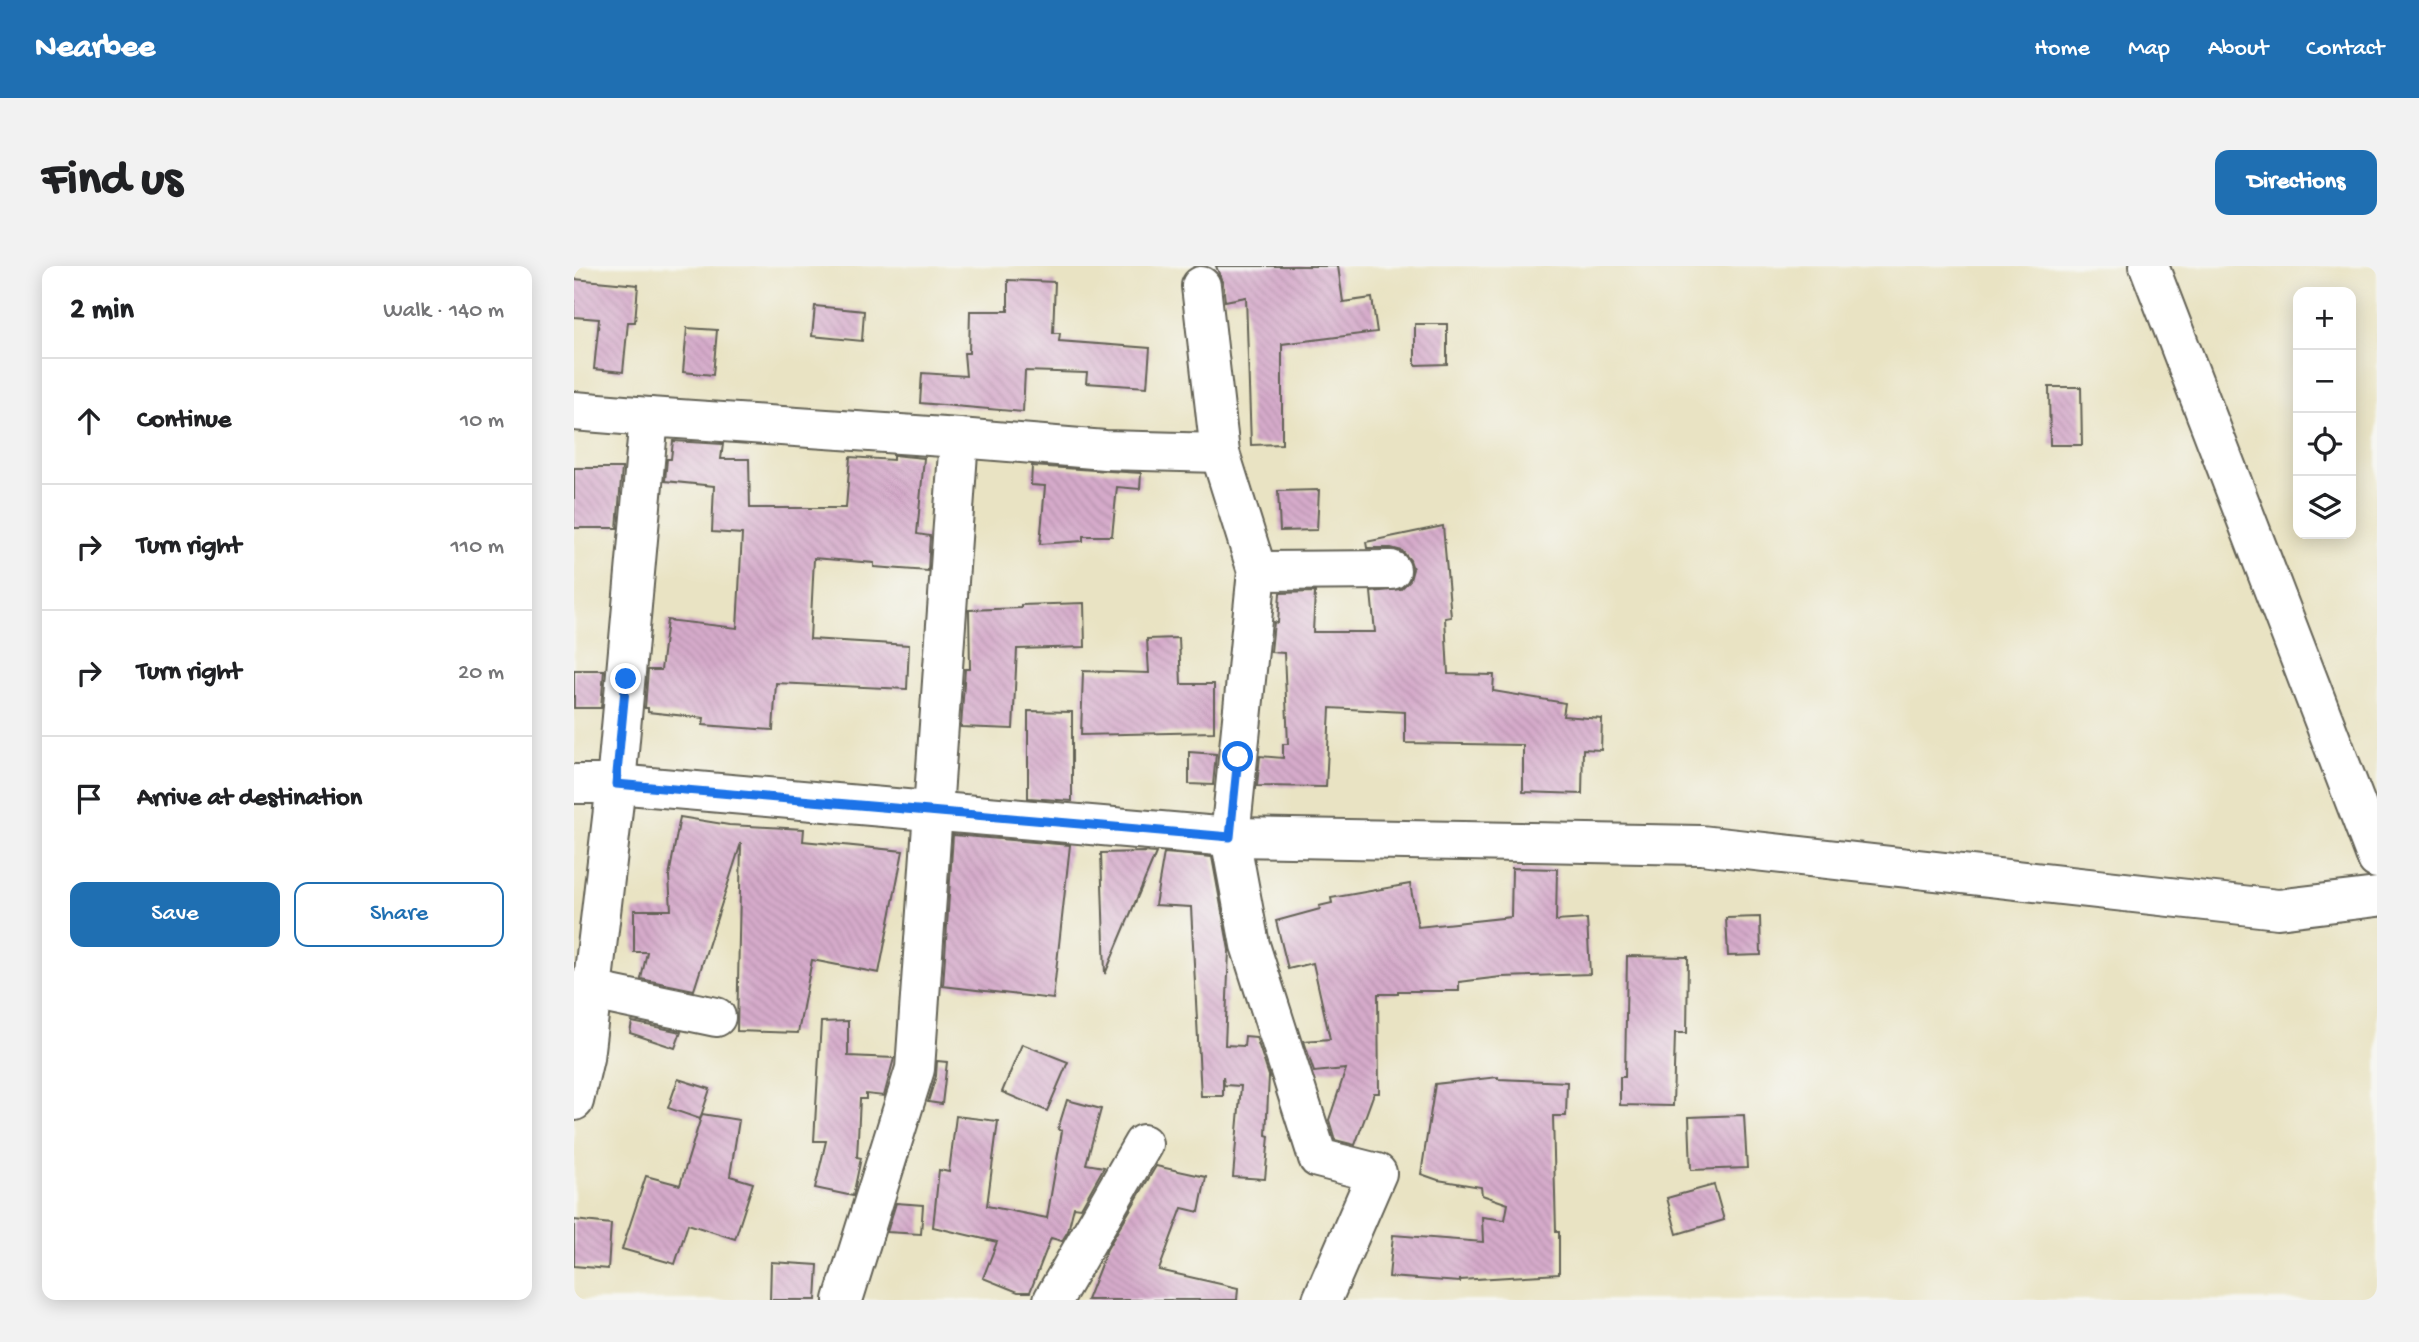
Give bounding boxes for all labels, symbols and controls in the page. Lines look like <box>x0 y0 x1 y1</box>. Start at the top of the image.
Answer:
text: Nearbee <box>35 30 155 68</box>
text: Home <box>2034 35 2090 64</box>
text: Map <box>2128 35 2170 64</box>
text: About <box>2208 35 2268 64</box>
text: Contact <box>2306 35 2384 64</box>
button: Directions <box>2215 150 2377 215</box>
text: Find us <box>42 153 182 211</box>
map controls <box>2293 287 2356 539</box>
button: + <box>2293 287 2356 350</box>
text: 2 min <box>70 294 134 329</box>
text: Walk · 140 m <box>383 298 504 325</box>
button: − <box>2293 350 2356 413</box>
icon: ahead <box>70 402 108 440</box>
text: Continue <box>137 406 231 437</box>
text: 10 m <box>460 408 504 435</box>
button: locate <box>2293 413 2356 476</box>
button: layers <box>2293 476 2356 539</box>
icon: right <box>70 528 108 566</box>
text: Turn right <box>137 532 241 563</box>
text: 110 m <box>451 534 504 561</box>
icon: right <box>70 654 108 692</box>
text: Turn right <box>137 658 241 689</box>
text: 20 m <box>458 660 504 687</box>
route end <box>610 663 641 694</box>
route start <box>1222 741 1253 772</box>
icon: arrive <box>70 780 108 818</box>
text: Arrive at destination <box>137 784 362 815</box>
button: Save <box>70 882 280 947</box>
button: Share <box>294 882 504 947</box>

